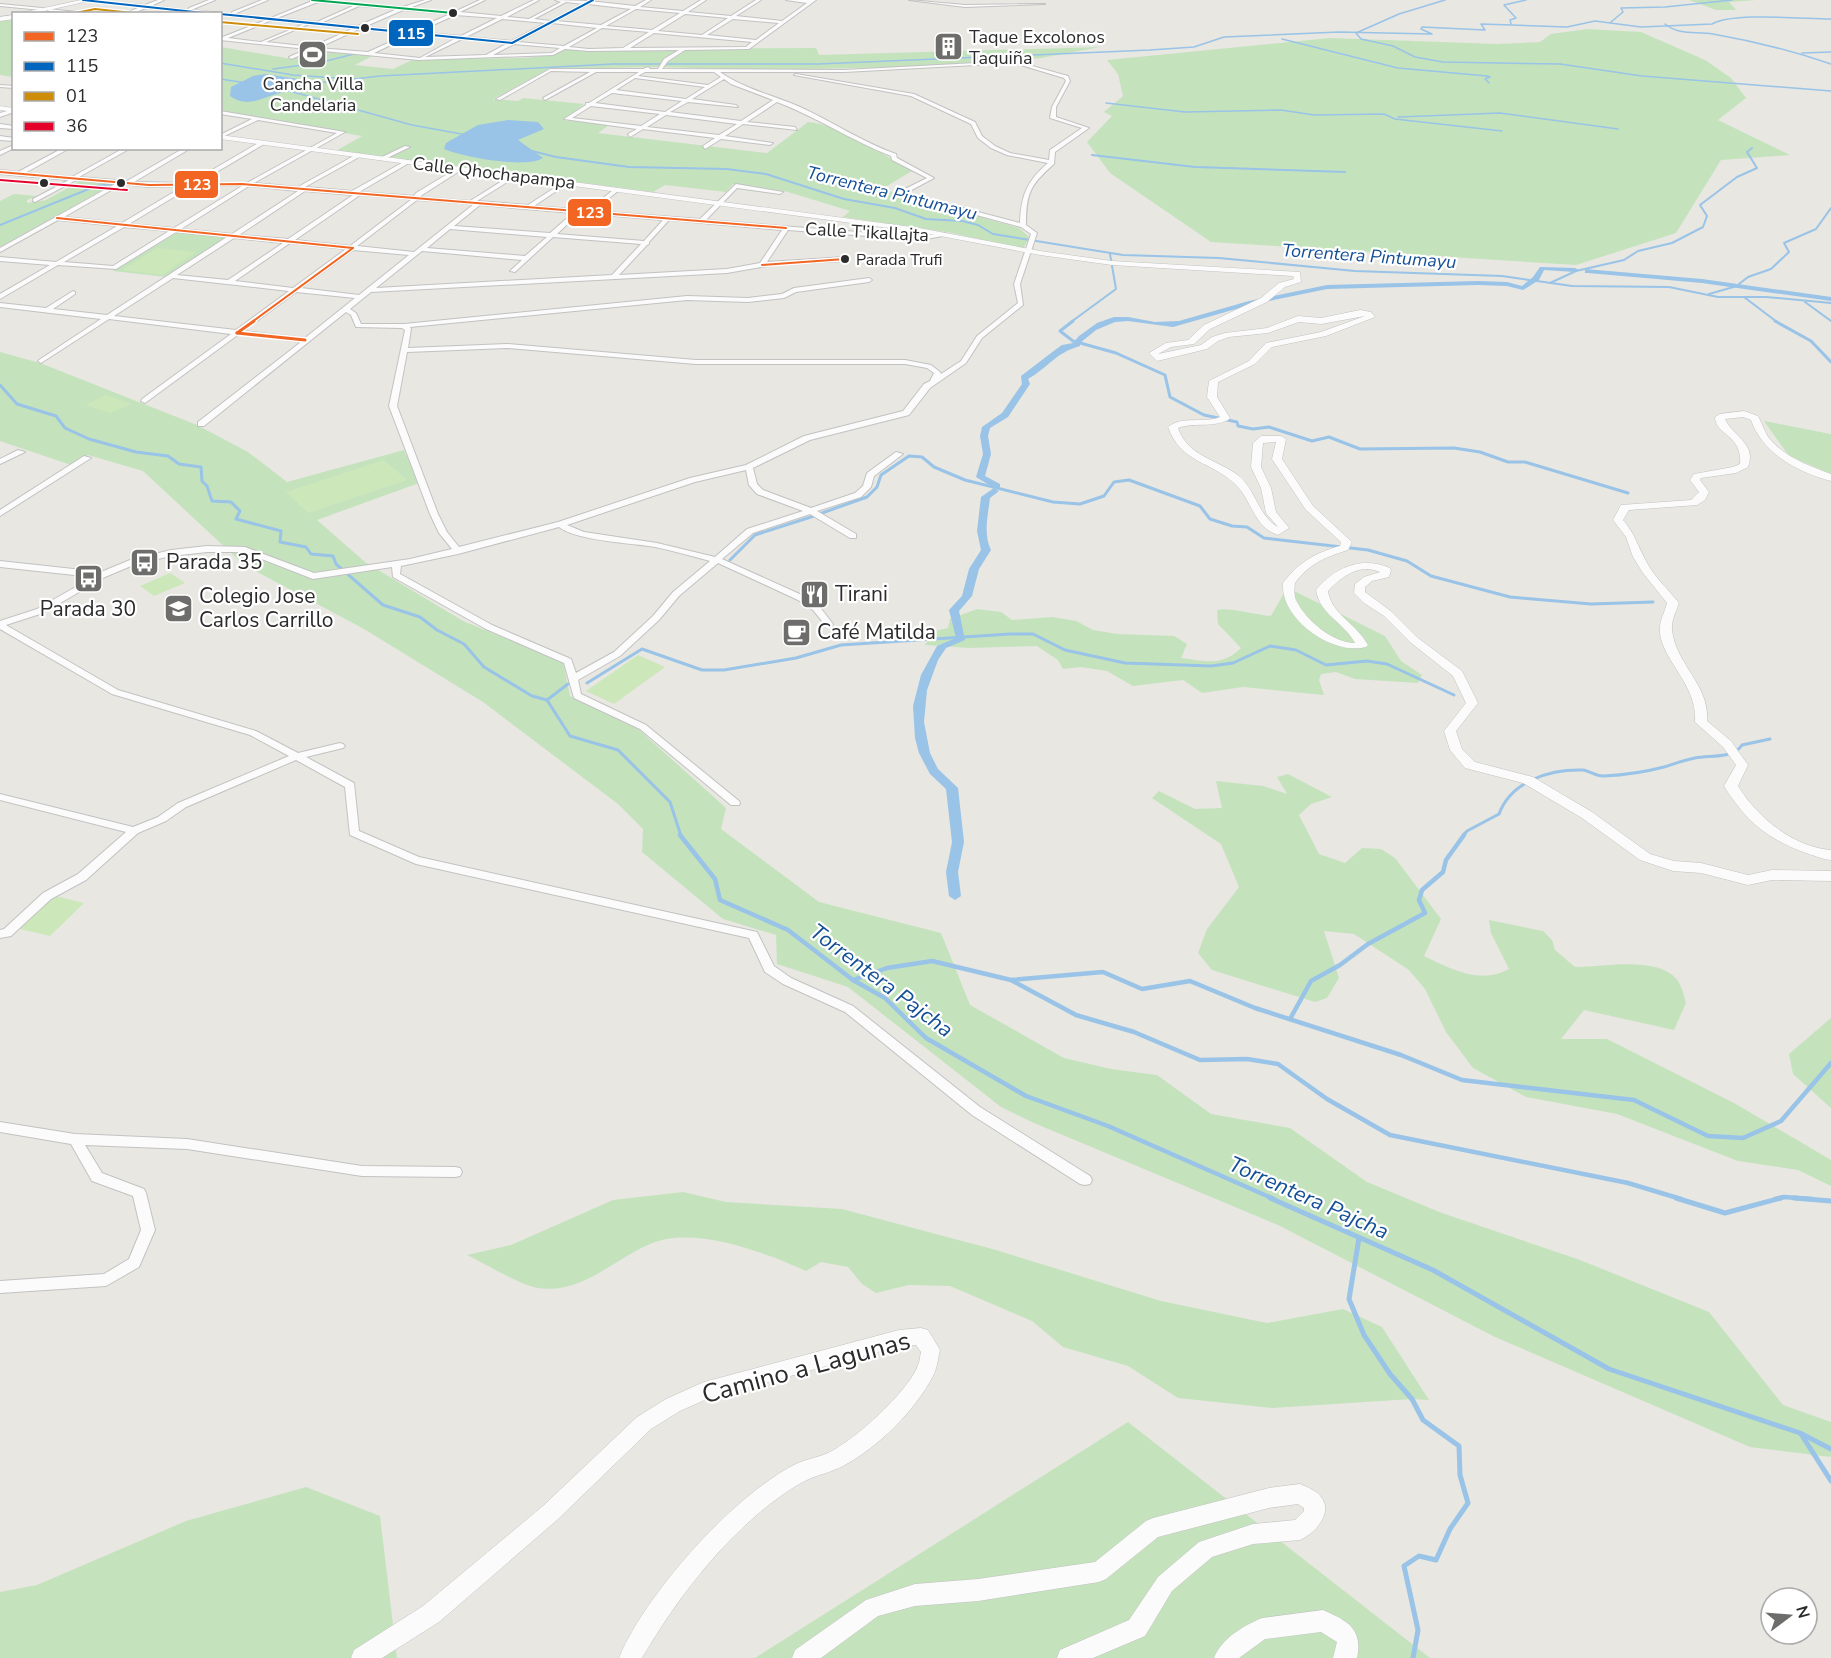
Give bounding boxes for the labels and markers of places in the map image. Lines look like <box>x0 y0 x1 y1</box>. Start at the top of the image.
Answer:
unlabelled marker <box>447 7 459 19</box>
unlabelled marker <box>359 22 371 34</box>
place label: Taque Excolonos Taquiña <box>969 25 1105 70</box>
building icon: Taque Excolonos Taquiña <box>932 31 964 63</box>
sports icon: Cancha Villa Candelaria <box>297 39 329 71</box>
place label: Cancha Villa Candelaria <box>262 72 364 117</box>
unlabelled marker <box>38 177 50 189</box>
unlabelled marker <box>115 177 127 189</box>
place label: Parada Trufi <box>856 249 942 271</box>
marker: Parada Trufi <box>839 253 851 265</box>
bus stop icon: Parada 35 <box>129 546 161 578</box>
place label: Parada 35 <box>166 548 262 576</box>
bus stop icon: Parada 30 <box>72 562 104 594</box>
restaurant icon: Tirani <box>798 578 830 610</box>
place label: Tirani <box>835 580 888 608</box>
place label: Colegio Jose Carlos Carrillo <box>199 582 334 634</box>
school or university icon: Colegio Jose Carlos Carrillo <box>162 592 194 624</box>
place label: Parada 30 <box>40 595 136 623</box>
cafe icon: Café Matilda <box>780 616 812 648</box>
place label: Café Matilda <box>817 618 936 646</box>

